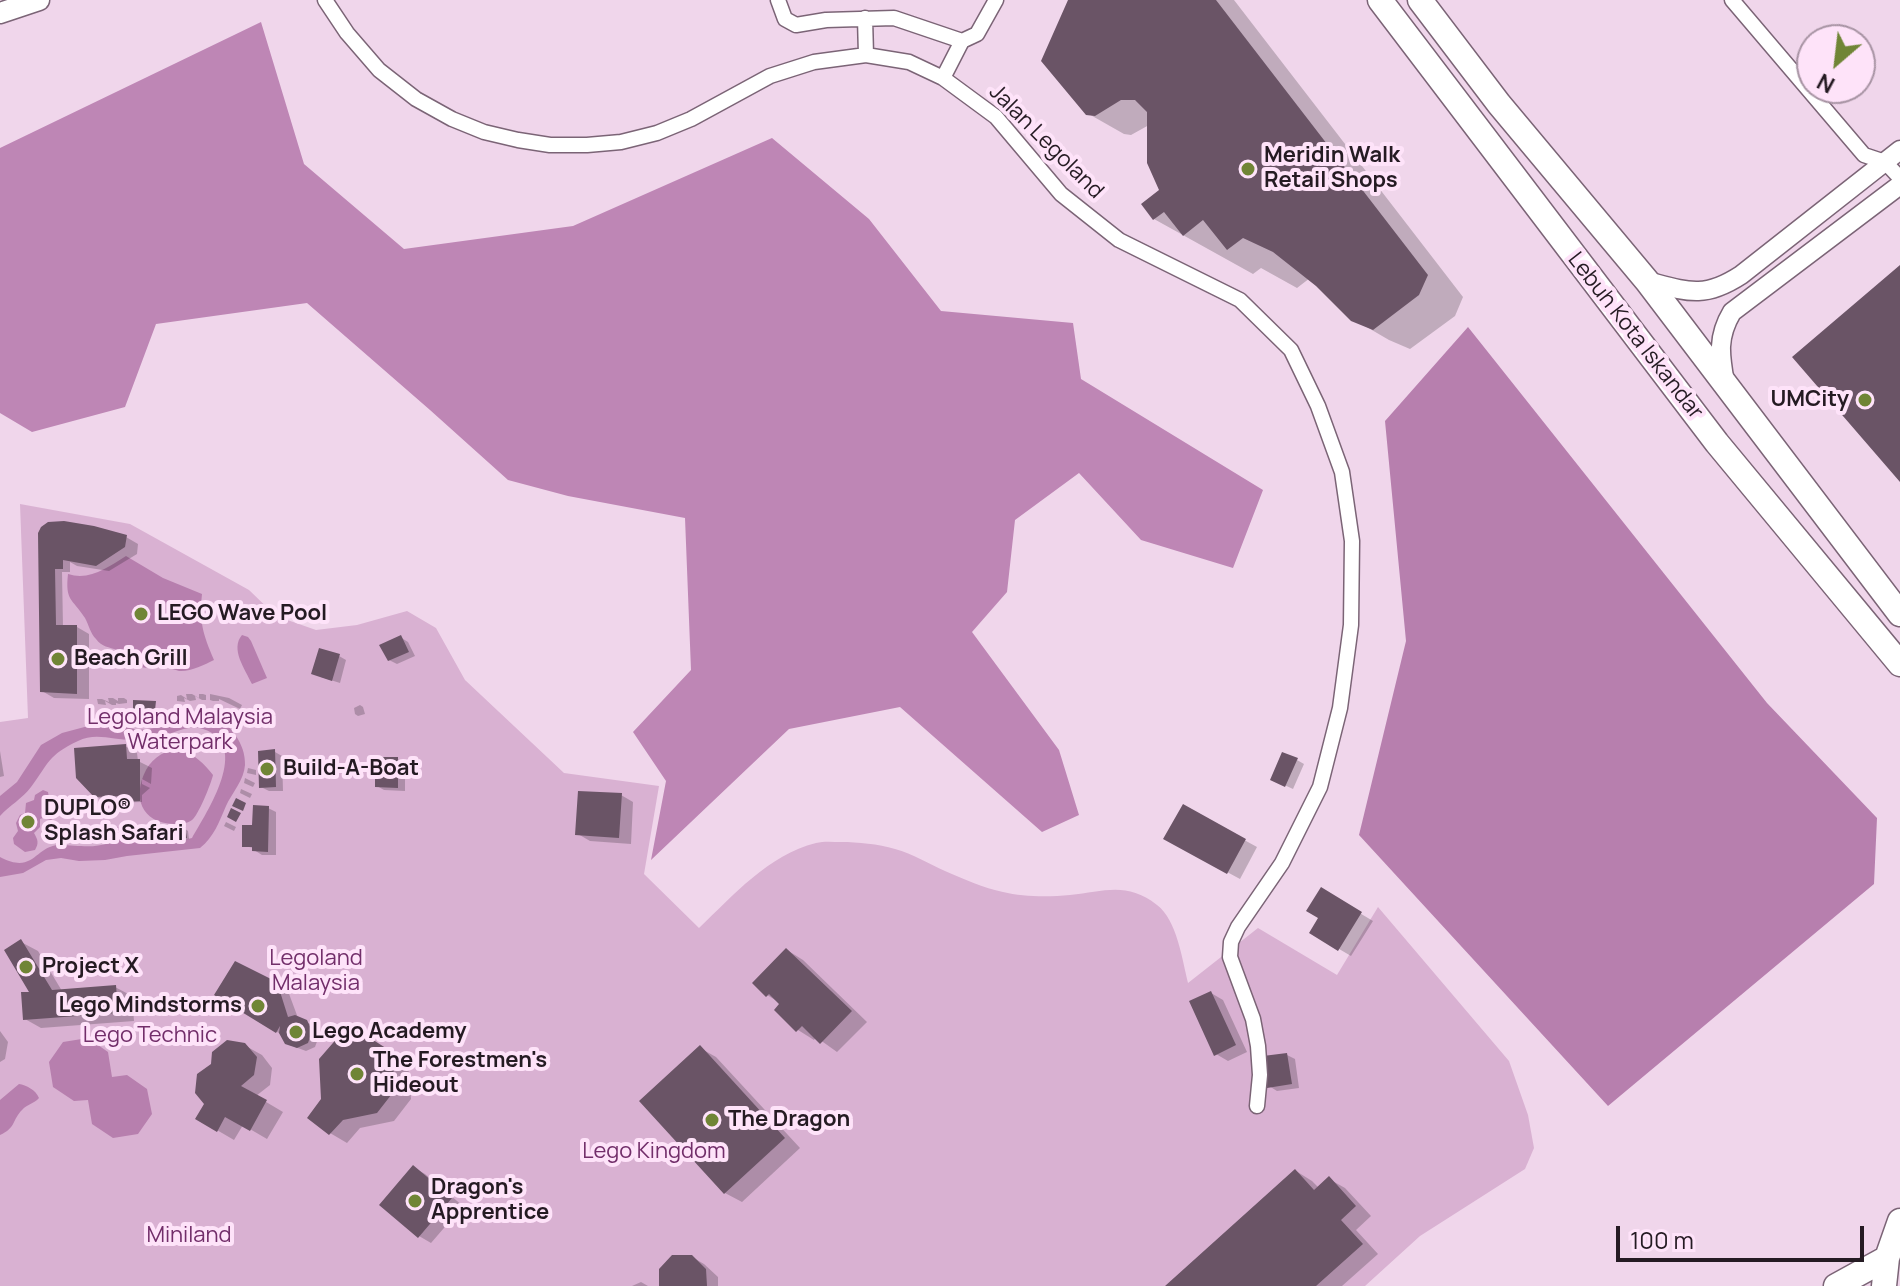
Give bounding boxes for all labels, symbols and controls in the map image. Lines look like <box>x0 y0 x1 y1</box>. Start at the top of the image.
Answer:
north arrow <box>1796 24 1876 104</box>
text: N <box>1812 66 1840 100</box>
street label: Jalan Legoland <box>983 79 1109 205</box>
place label: Meridin Walk Retail Shops <box>1264 143 1400 194</box>
marker: Meridin Walk Retail Shops <box>1239 160 1257 178</box>
street label: Lebuh Kota Iskandar <box>1562 247 1708 425</box>
place label: UMCity <box>1770 387 1849 413</box>
marker: UMCity <box>1856 391 1874 409</box>
place label: LEGO Wave Pool <box>157 601 327 627</box>
marker: LEGO Wave Pool <box>132 605 150 623</box>
place label: Beach Grill <box>74 646 188 672</box>
marker: Beach Grill <box>49 650 67 668</box>
park label: Legoland Malaysia Waterpark <box>87 705 273 756</box>
place label: Build-A-Boat <box>283 756 419 782</box>
marker: Build-A-Boat <box>258 760 276 778</box>
place label: DUPLO® Splash Safari <box>44 796 184 848</box>
marker: DUPLO® Splash Safari <box>19 813 37 831</box>
park label: Legoland Malaysia <box>269 946 363 998</box>
place label: Project X <box>42 954 139 980</box>
marker: Project X <box>17 958 35 976</box>
place label: Lego Mindstorms <box>58 993 242 1019</box>
marker: Lego Mindstorms <box>249 997 267 1015</box>
place label: Lego Academy <box>312 1019 467 1045</box>
park label: Lego Technic <box>83 1023 217 1049</box>
marker: Lego Academy <box>287 1023 305 1041</box>
place label: The Forestmen's Hideout <box>373 1048 547 1100</box>
marker: The Forestmen's Hideout <box>348 1065 366 1083</box>
place label: The Dragon <box>728 1107 850 1133</box>
marker: The Dragon <box>703 1111 721 1129</box>
park label: Lego Kingdom <box>582 1139 726 1165</box>
place label: Dragon's Apprentice <box>431 1175 549 1226</box>
marker: Dragon's Apprentice <box>406 1192 424 1210</box>
scale bar <box>1620 1210 1868 1260</box>
park label: Miniland <box>146 1223 232 1249</box>
text: 100 m <box>1630 1223 1694 1256</box>

